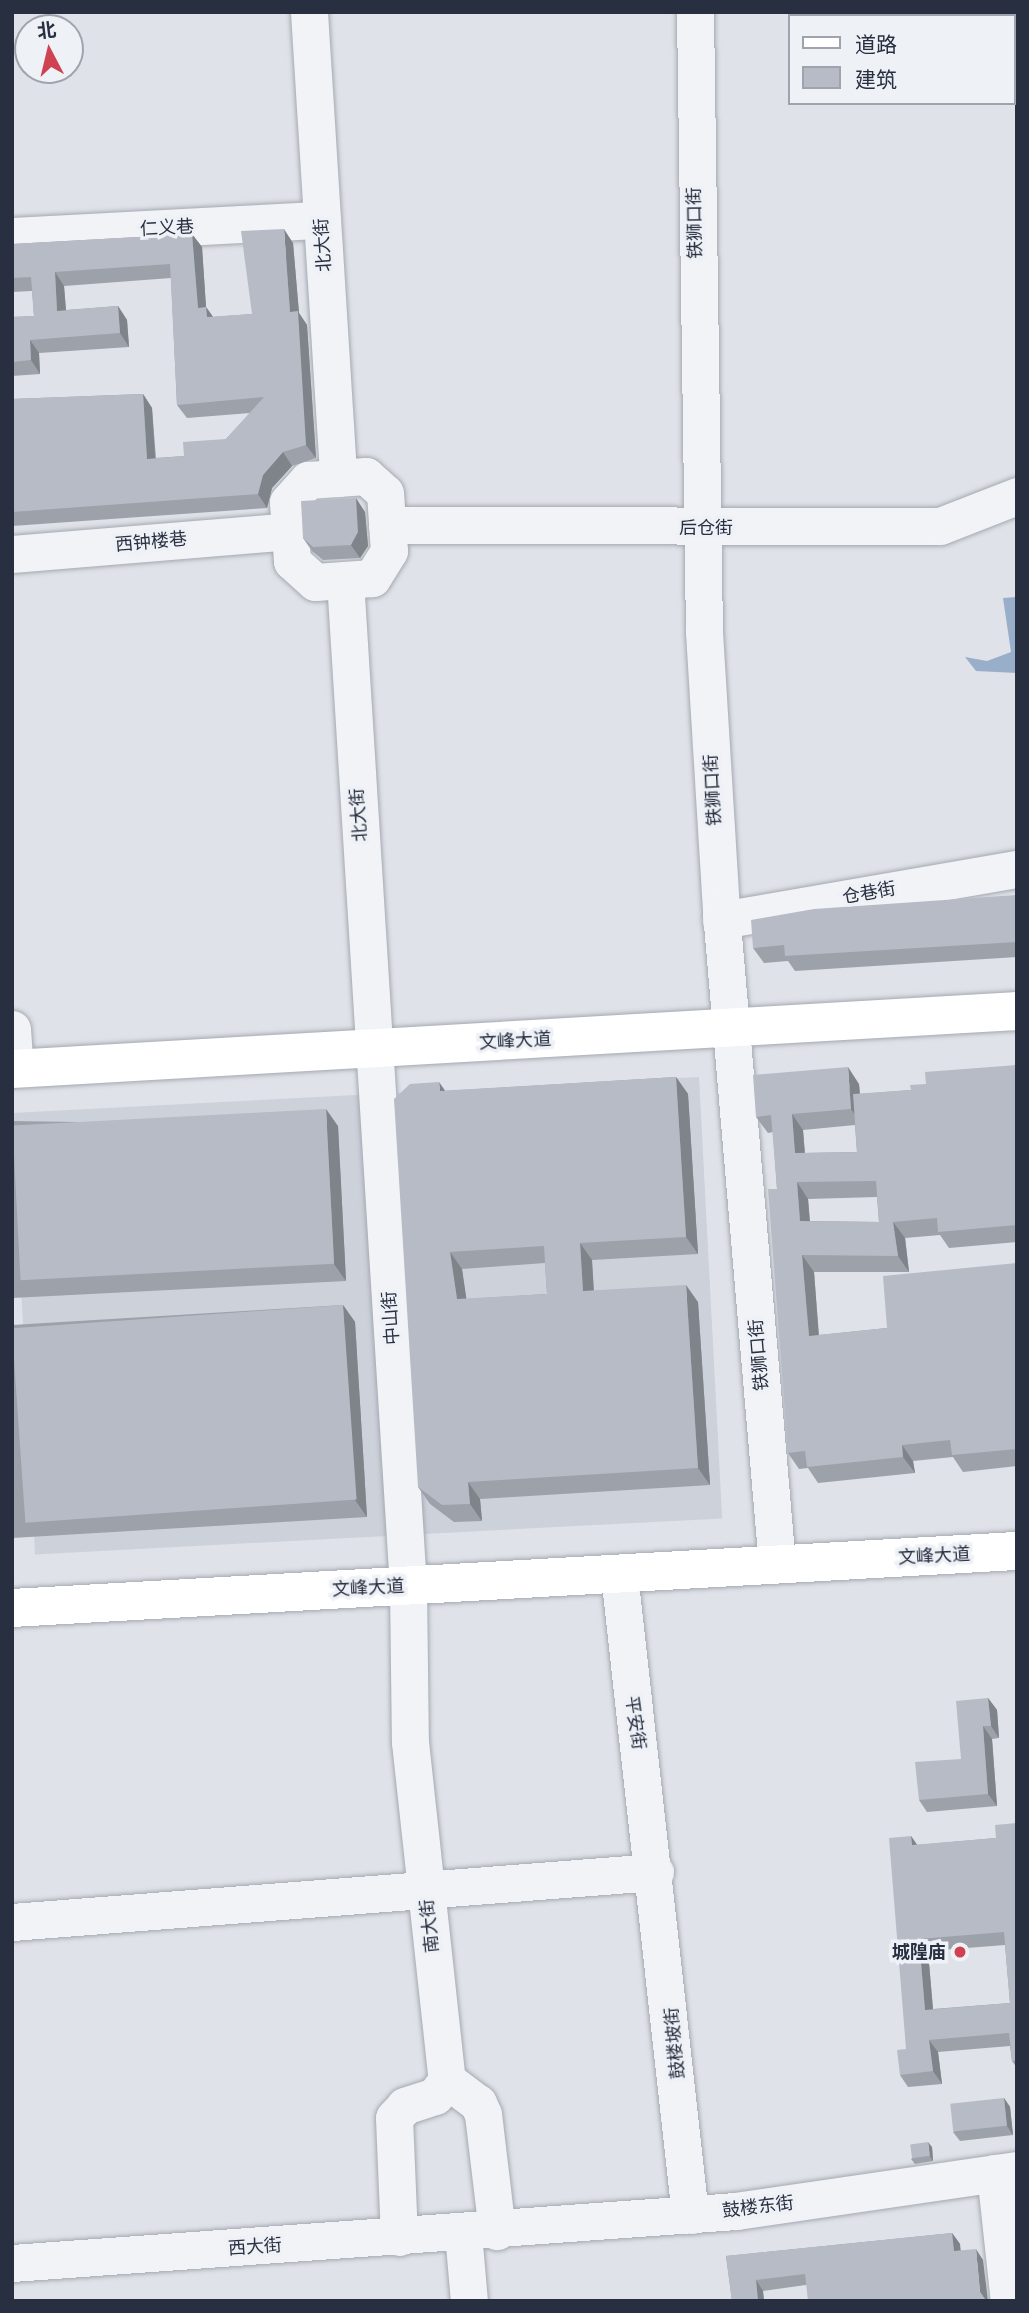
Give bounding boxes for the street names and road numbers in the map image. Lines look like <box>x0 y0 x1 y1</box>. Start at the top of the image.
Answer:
street label: 铁狮口街 <box>684 187 706 259</box>
street label: 仁义巷 <box>139 216 195 240</box>
street label: 北大街 <box>310 217 336 273</box>
street label: 后仓街 <box>679 517 733 539</box>
street label: 西钟楼巷 <box>114 528 188 556</box>
street label: 铁狮口街 <box>700 753 726 827</box>
street label: 北大街 <box>346 787 372 843</box>
street label: 仓巷街 <box>841 878 897 908</box>
street label: 文峰大道 <box>478 1028 552 1054</box>
street label: 中山街 <box>378 1290 404 1346</box>
street label: 铁狮口街 <box>745 1318 773 1392</box>
street label: 文峰大道 <box>897 1543 971 1569</box>
street label: 文峰大道 <box>331 1575 405 1601</box>
street label: 平安街 <box>621 1695 649 1751</box>
street label: 南大街 <box>416 1898 444 1954</box>
street label: 鼓楼坡街 <box>661 2006 689 2080</box>
street label: 鼓楼东街 <box>721 2192 795 2222</box>
street label: 西大街 <box>227 2234 283 2260</box>

